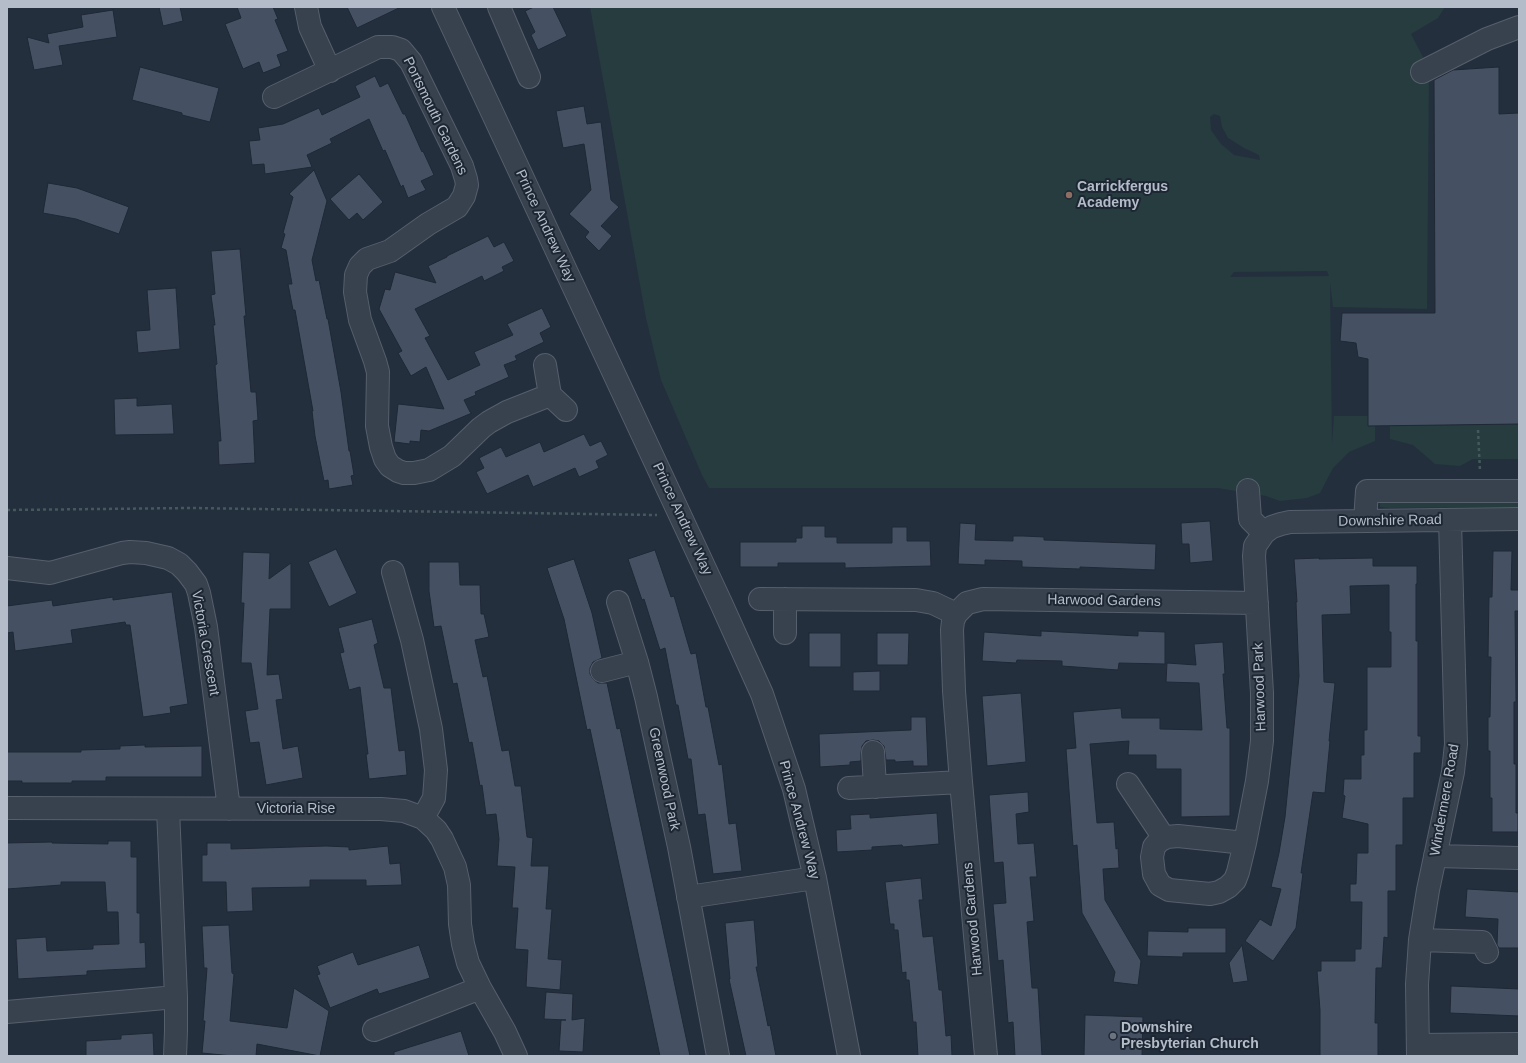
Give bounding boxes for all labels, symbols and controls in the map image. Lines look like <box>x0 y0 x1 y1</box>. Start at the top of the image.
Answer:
street label: Portsmouth Gardens <box>399 54 471 178</box>
street label: Prince Andrew Way <box>512 167 578 285</box>
place label: Carrickfergus Academy <box>1077 179 1168 212</box>
marker: Carrickfergus Academy <box>1064 190 1074 200</box>
street label: Prince Andrew Way <box>649 460 715 578</box>
street label: Downshire Road <box>1338 512 1442 530</box>
street label: Victoria Crescent <box>187 589 223 697</box>
street label: Harwood Gardens <box>1047 592 1161 610</box>
street label: Harwood Park <box>1250 642 1270 732</box>
street label: Greenwood Park <box>645 726 683 832</box>
street label: Windermere Road <box>1427 743 1463 857</box>
street label: Prince Andrew Way <box>775 759 823 881</box>
street label: Victoria Rise <box>257 801 335 817</box>
street label: Harwood Gardens <box>960 862 986 976</box>
place label: Downshire Presbyterian Church <box>1121 1020 1259 1052</box>
marker: Downshire Presbyterian Church <box>1108 1031 1118 1041</box>

